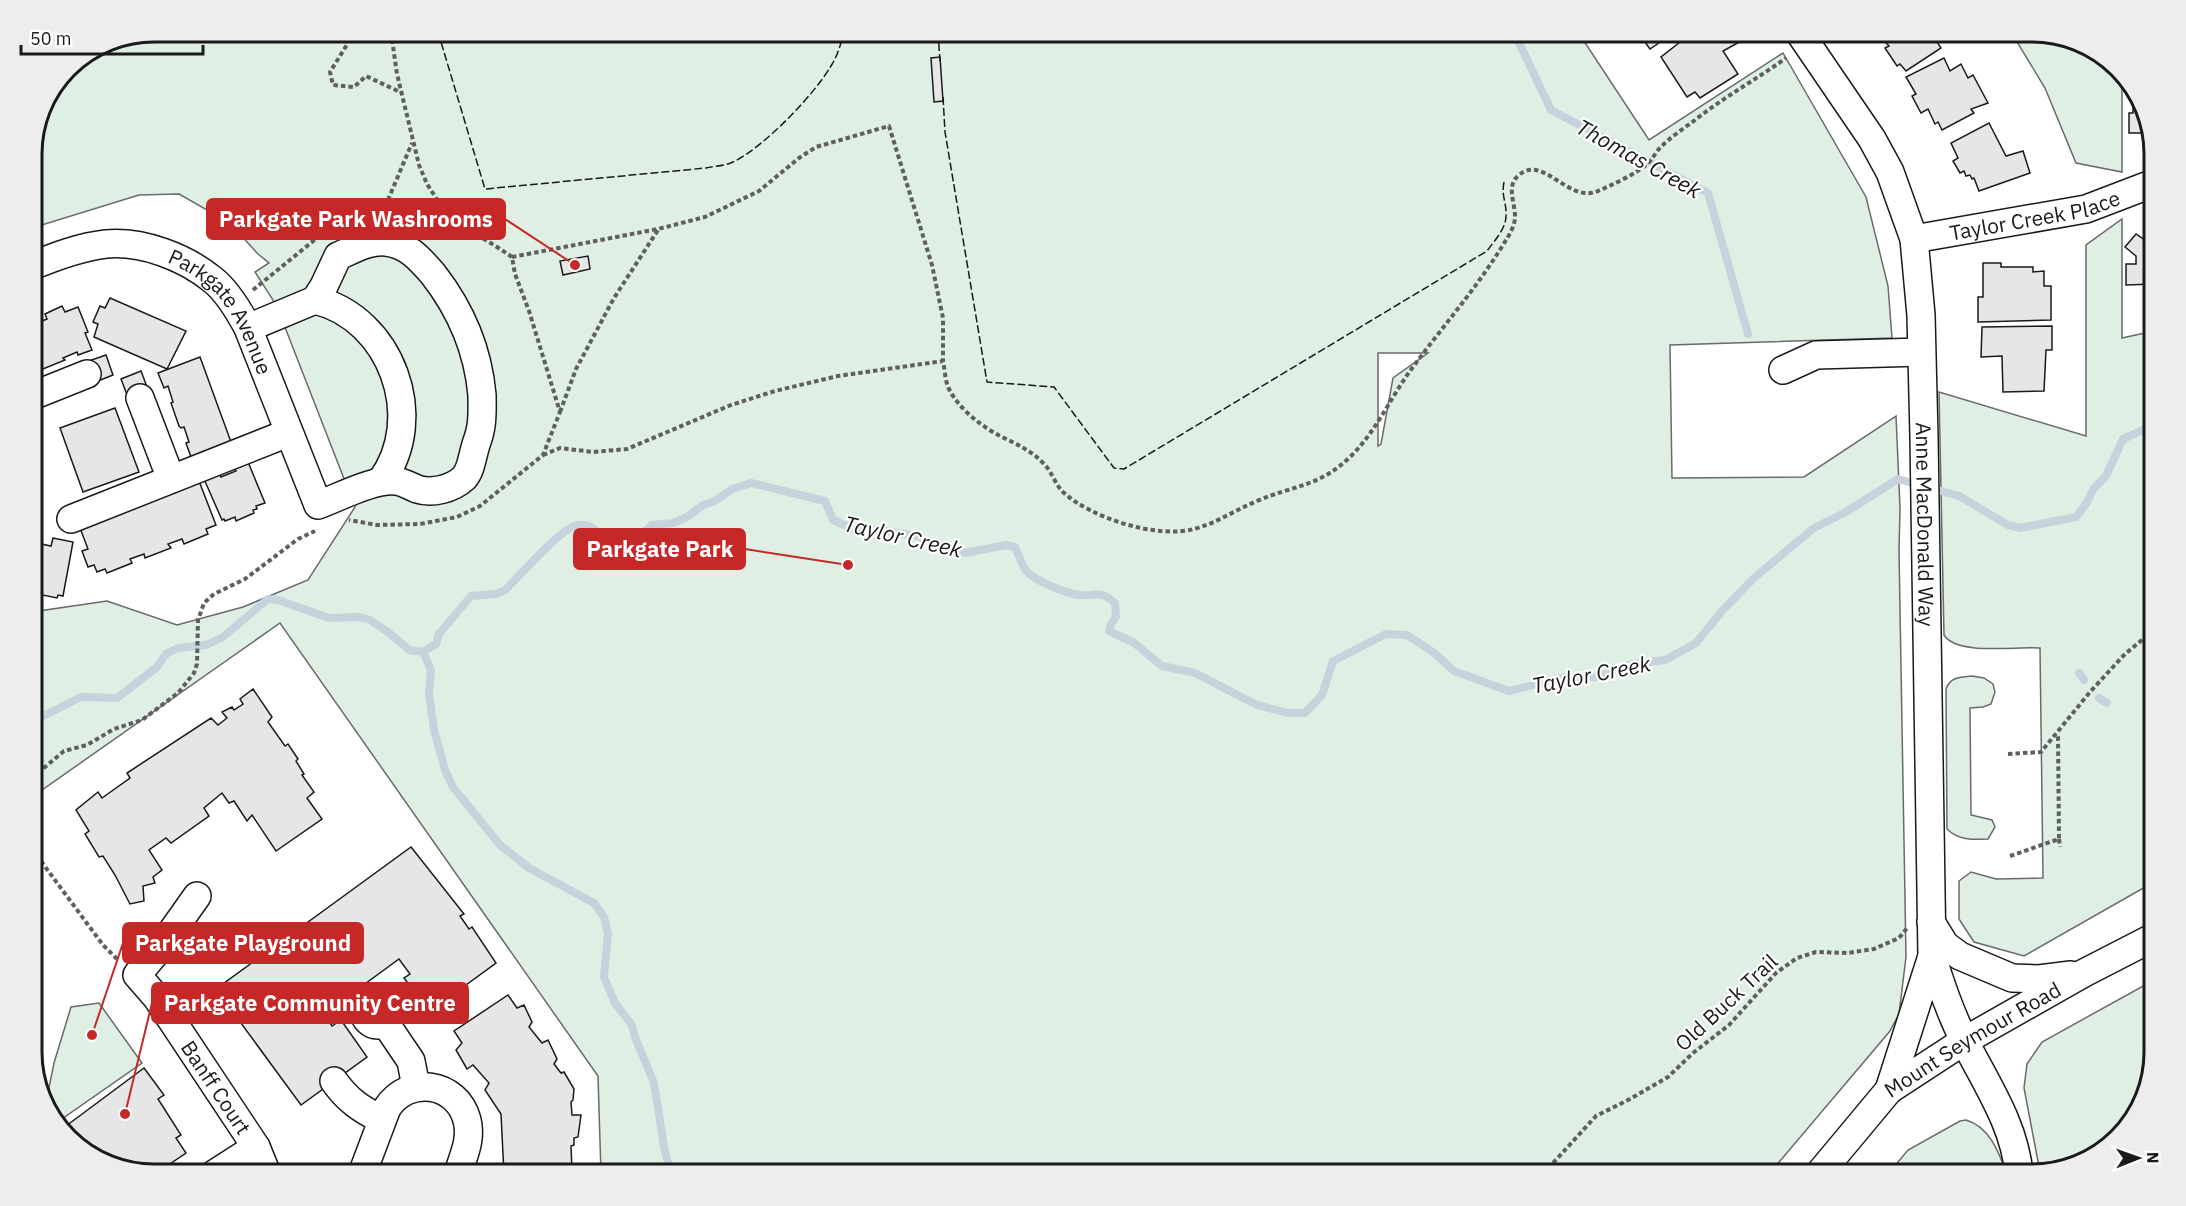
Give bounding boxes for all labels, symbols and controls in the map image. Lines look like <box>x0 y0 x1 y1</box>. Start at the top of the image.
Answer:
scale bar <box>21 18 202 56</box>
text: 50 m <box>30 27 72 50</box>
water label: Thomas Creek <box>1571 112 1707 205</box>
street label: Taylor Creek Place <box>1947 183 2124 247</box>
callout: Parkgate Park Washrooms <box>207 199 505 239</box>
text: Parkgate Park Washrooms <box>219 204 493 233</box>
street label: Parkgate Avenue <box>164 242 279 378</box>
street label: Anne MacDonald Way <box>1910 422 1941 627</box>
water label: Taylor Creek <box>841 508 965 564</box>
callout: Parkgate Park <box>574 529 745 569</box>
text: Parkgate Park <box>587 534 734 563</box>
water label: Taylor Creek <box>1529 648 1653 700</box>
callout: Parkgate Playground <box>123 923 363 963</box>
text: Parkgate Playground <box>135 928 351 957</box>
street label: Old Buck Trail <box>1669 947 1784 1057</box>
street label: Mount Seymour Road <box>1878 975 2066 1104</box>
callout: Parkgate Community Centre <box>152 983 468 1023</box>
text: Parkgate Community Centre <box>164 988 456 1017</box>
street label: Banff Court <box>175 1035 258 1140</box>
north arrow <box>2108 1128 2168 1188</box>
text: N <box>2143 1152 2163 1164</box>

